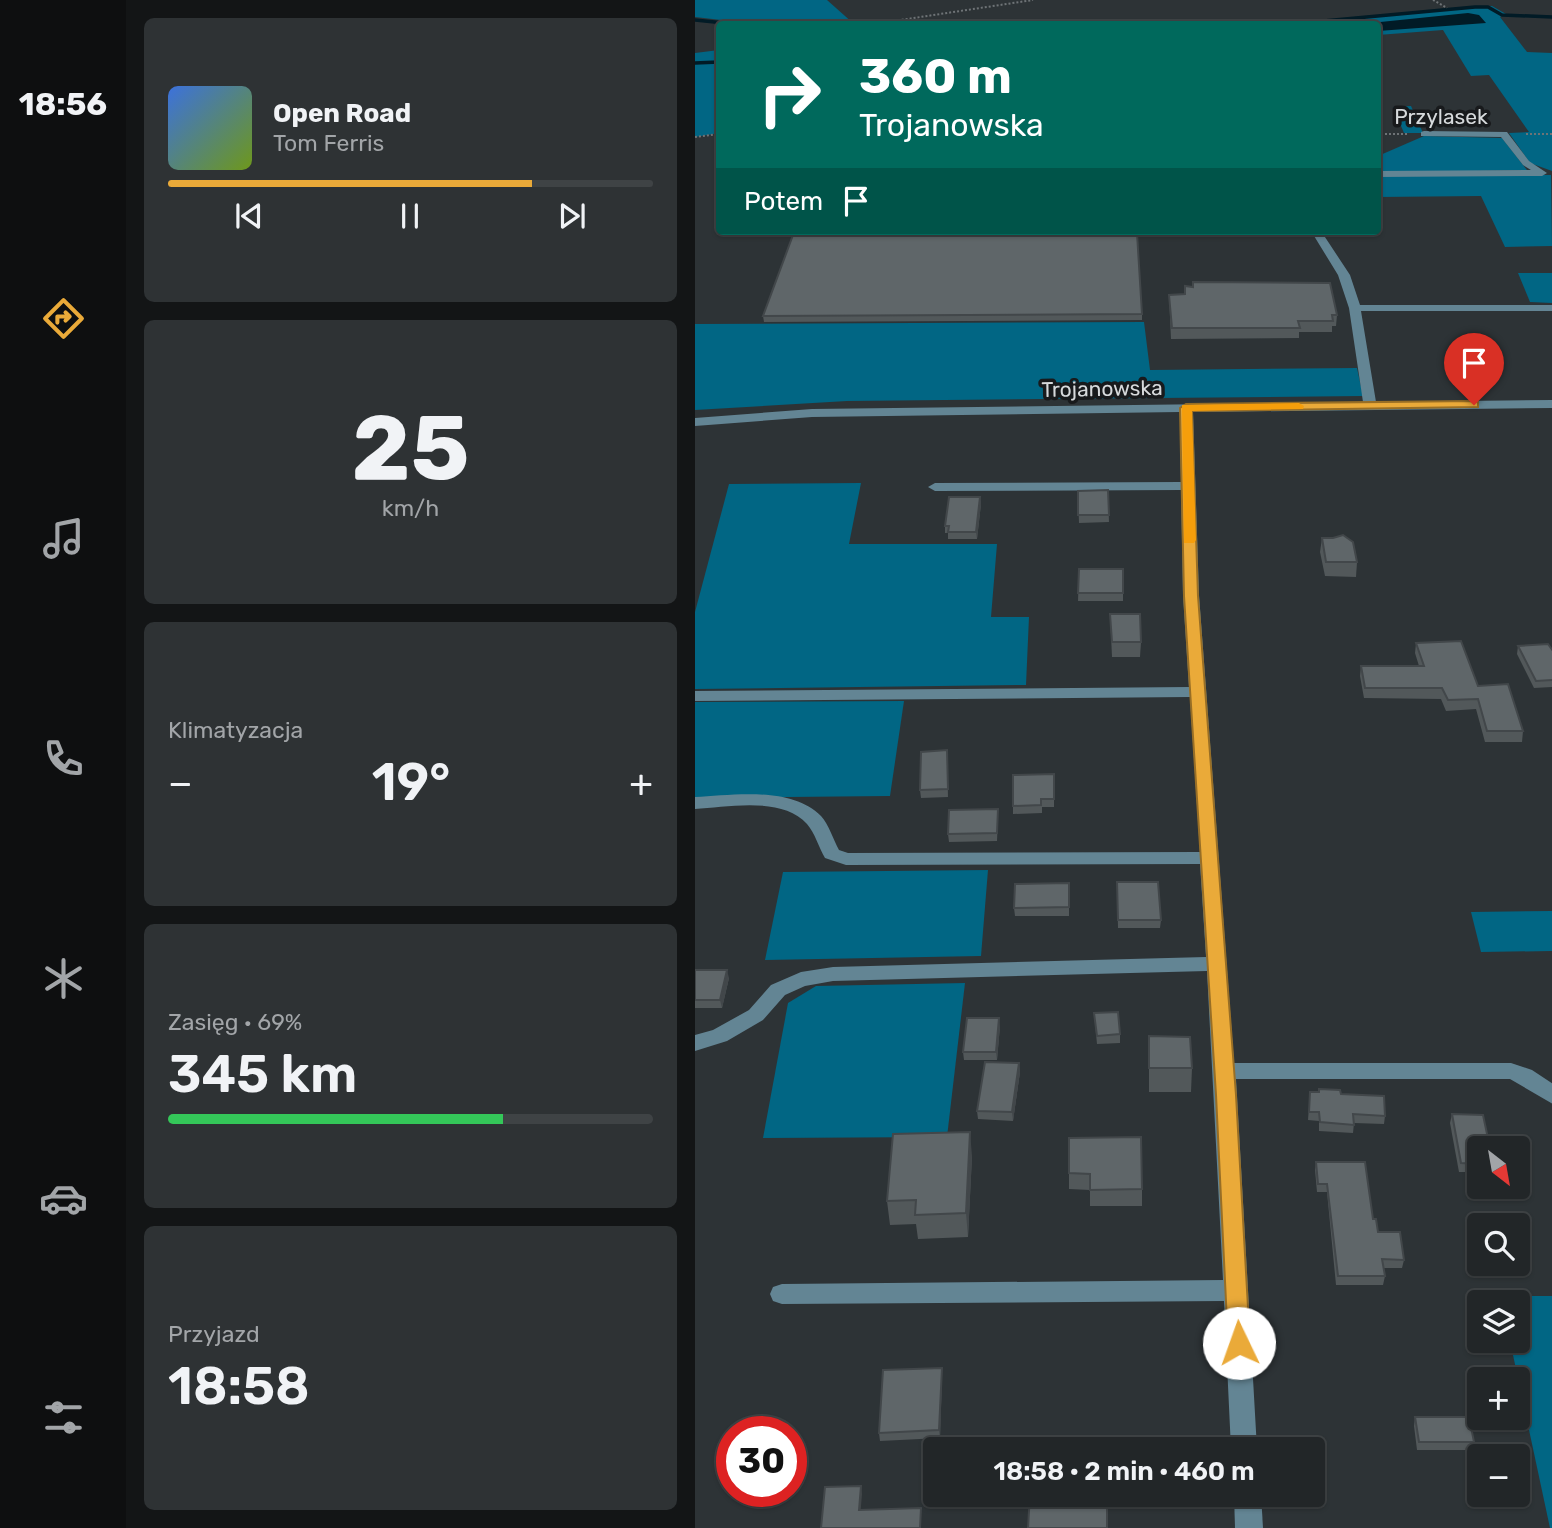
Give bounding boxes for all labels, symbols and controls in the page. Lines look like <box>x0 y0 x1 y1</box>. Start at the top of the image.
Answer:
text: 360 m <box>859 47 1012 105</box>
icon: right <box>744 49 835 140</box>
text: 18:56 <box>19 85 107 123</box>
text: Open Road <box>273 98 411 129</box>
street label: Przylasek <box>1394 104 1488 129</box>
text: Trojanowska <box>859 106 1044 144</box>
text: Tom Ferris <box>273 129 384 157</box>
icon: arrive <box>837 182 875 220</box>
text: Potem <box>744 186 823 217</box>
icon: previous <box>230 197 268 235</box>
icon: pause <box>391 197 429 235</box>
icon: next <box>553 197 591 235</box>
icon: directions <box>39 294 88 343</box>
pin <box>1444 333 1504 405</box>
icon: arrive <box>1455 344 1493 382</box>
street label: Trojanowska <box>1041 375 1163 402</box>
text: 25 <box>352 394 469 502</box>
text: km/h <box>382 494 439 522</box>
icon: music <box>39 514 88 563</box>
text: Klimatyzacja <box>168 716 303 744</box>
icon: phone <box>39 734 88 783</box>
text: 19° <box>372 751 450 813</box>
text: − <box>168 760 193 806</box>
text: + <box>629 760 653 806</box>
icon: climate <box>39 954 88 1003</box>
text: Zasięg · 69% <box>168 1008 302 1036</box>
text: 345 km <box>168 1043 357 1105</box>
north arrow <box>1467 1136 1530 1199</box>
map controls <box>1467 1136 1530 1507</box>
icon: car <box>39 1174 88 1223</box>
button: search <box>1467 1213 1530 1276</box>
button: layers <box>1467 1290 1530 1353</box>
position arrow <box>1202 1306 1276 1380</box>
text: Przyjazd <box>168 1320 260 1348</box>
text: 18:58 <box>168 1355 310 1417</box>
button: + <box>1467 1367 1530 1430</box>
icon: filters <box>39 1393 88 1442</box>
speed limit sign: 30 <box>716 1416 807 1507</box>
button: − <box>1467 1444 1530 1507</box>
text: 18:58 · 2 min · 460 m <box>993 1456 1255 1487</box>

